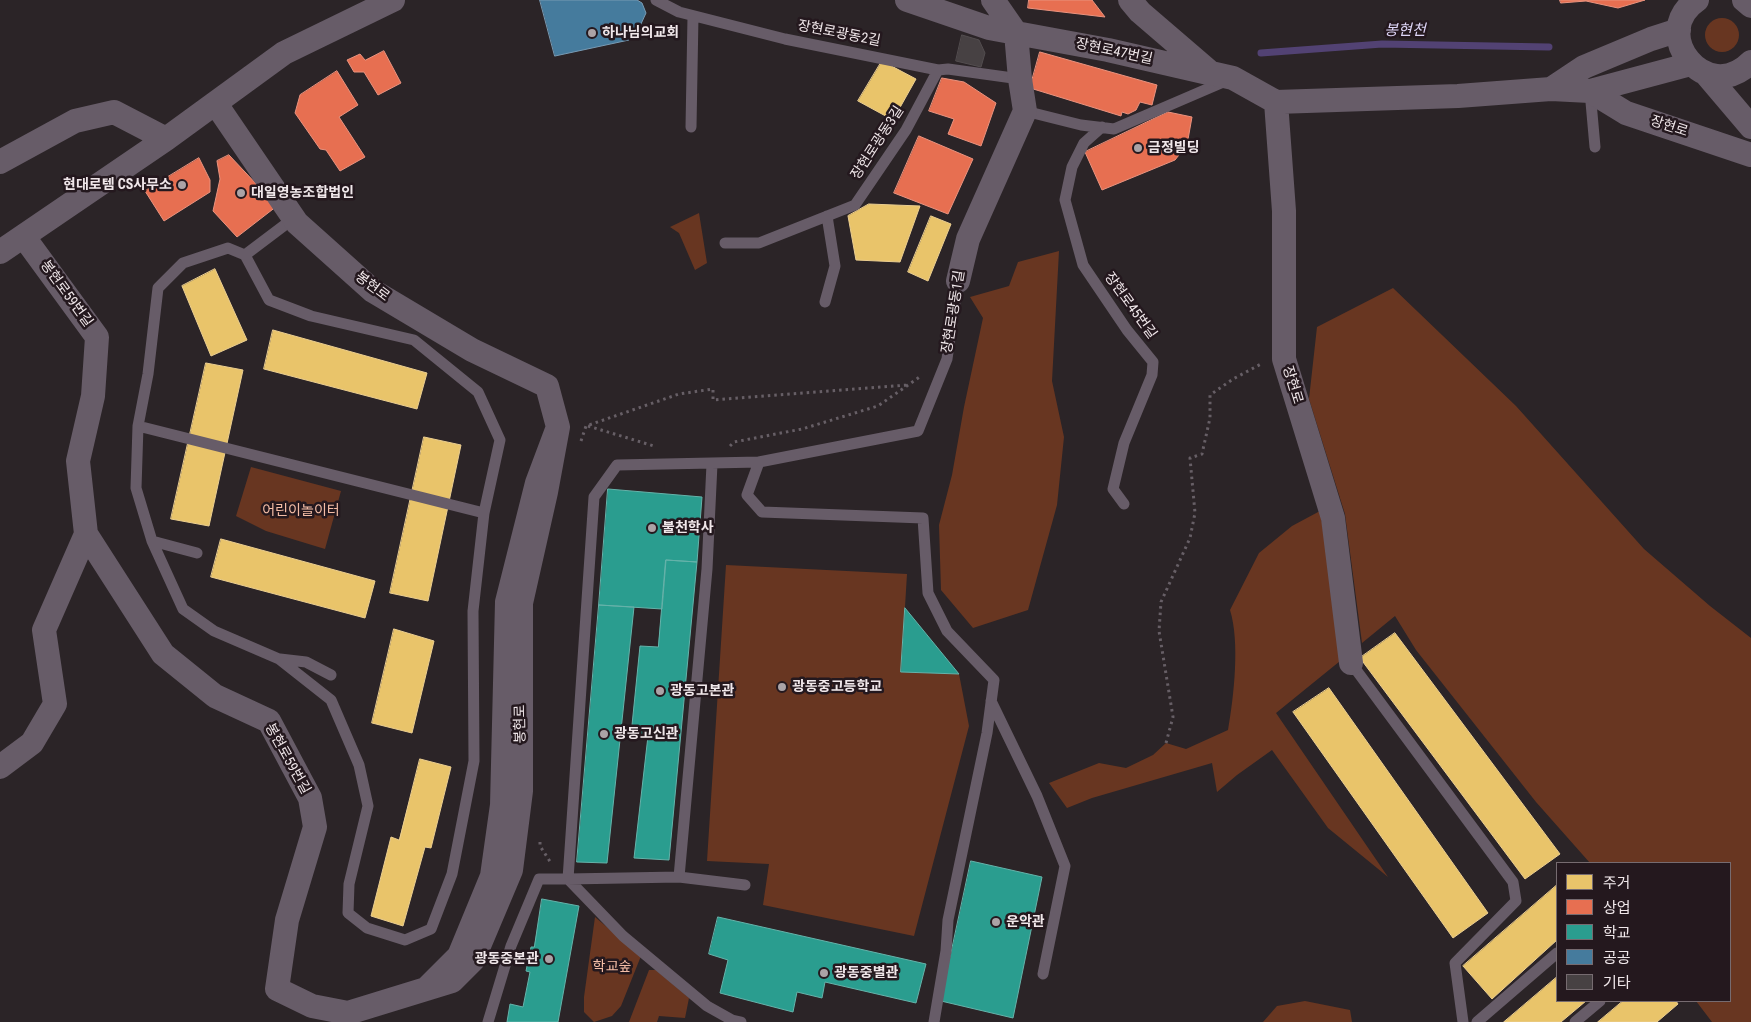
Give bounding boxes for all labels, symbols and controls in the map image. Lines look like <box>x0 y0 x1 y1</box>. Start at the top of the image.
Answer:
street label: 장현로광동2길 <box>796 18 882 50</box>
water label: 봉현천 <box>1384 22 1426 40</box>
place label: 하나님의교회 <box>602 25 679 41</box>
marker: 하나님의교회 <box>586 27 598 39</box>
street label: 장현로47번길 <box>1074 36 1154 68</box>
street label: 장현로광동3길 <box>848 103 908 183</box>
street label: 장현로 <box>1648 113 1690 141</box>
place label: 금정빌딩 <box>1148 140 1200 156</box>
marker: 금정빌딩 <box>1132 142 1144 154</box>
place label: 현대로템 CS사무소 <box>63 177 172 193</box>
marker: 현대로템 CS사무소 <box>176 179 188 191</box>
place label: 대일영농조합법인 <box>251 185 354 201</box>
marker: 대일영농조합법인 <box>235 187 247 199</box>
street label: 봉현로59번길 <box>36 257 96 331</box>
street label: 봉현로 <box>352 269 392 305</box>
street label: 장현로광동1길 <box>939 269 969 355</box>
street label: 장현로45번길 <box>1100 269 1160 343</box>
street label: 장현로 <box>1278 364 1306 406</box>
park label: 어린이놀이터 <box>262 503 340 519</box>
place label: 불천학사 <box>662 520 714 536</box>
marker: 불천학사 <box>646 522 658 534</box>
place label: 광동중고등학교 <box>792 679 882 695</box>
marker: 광동중고등학교 <box>776 681 788 693</box>
place label: 광동고본관 <box>670 683 734 699</box>
marker: 광동고본관 <box>654 685 666 697</box>
street label: 봉현로 <box>512 705 530 743</box>
street label: 봉현로59번길 <box>261 721 313 797</box>
place label: 광동고신관 <box>614 726 678 742</box>
marker: 광동고신관 <box>598 728 610 740</box>
legend <box>1556 862 1731 1002</box>
text: 주거 <box>1603 874 1631 892</box>
text: 상업 <box>1603 899 1631 917</box>
place label: 운악관 <box>1006 914 1045 930</box>
marker: 운악관 <box>990 916 1002 928</box>
text: 학교 <box>1603 924 1631 942</box>
text: 공공 <box>1603 949 1631 967</box>
place label: 광동중본관 <box>475 951 539 967</box>
marker: 광동중본관 <box>543 953 555 965</box>
park label: 학교숲 <box>593 959 631 975</box>
place label: 광동중별관 <box>834 965 898 981</box>
marker: 광동중별관 <box>818 967 830 979</box>
text: 기타 <box>1603 974 1631 992</box>

